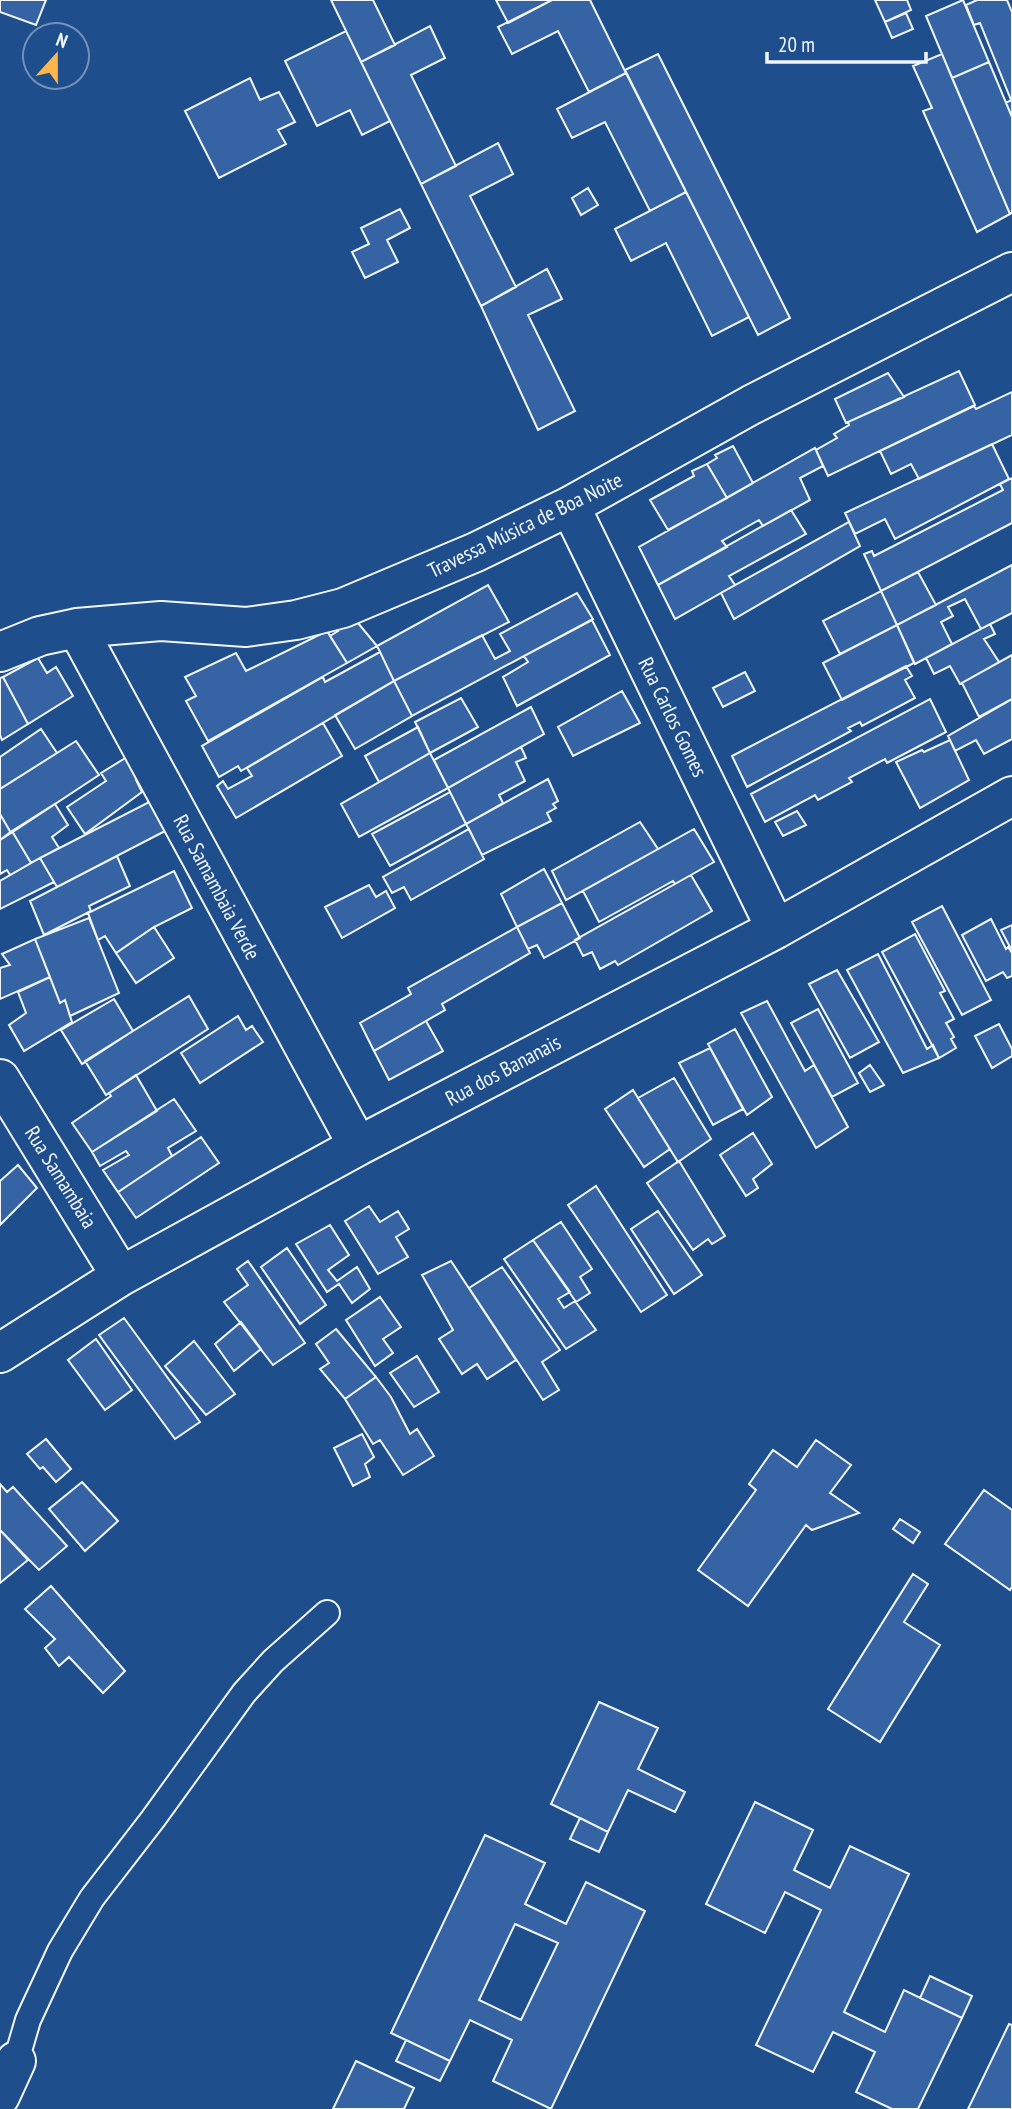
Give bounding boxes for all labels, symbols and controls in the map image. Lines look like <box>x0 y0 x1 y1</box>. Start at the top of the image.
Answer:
north arrow <box>21 21 91 91</box>
scale bar <box>767 21 926 65</box>
text: N <box>53 27 71 53</box>
text: 20 m <box>778 31 815 58</box>
street label: Travessa Música de Boa Noite <box>423 466 627 584</box>
street label: Rua Carlos Gomes <box>632 653 714 781</box>
street label: Rua Samambaia Verde <box>167 810 267 964</box>
street label: Rua dos Bananais <box>441 1028 565 1112</box>
street label: Rua Samambaia <box>19 1121 103 1233</box>

